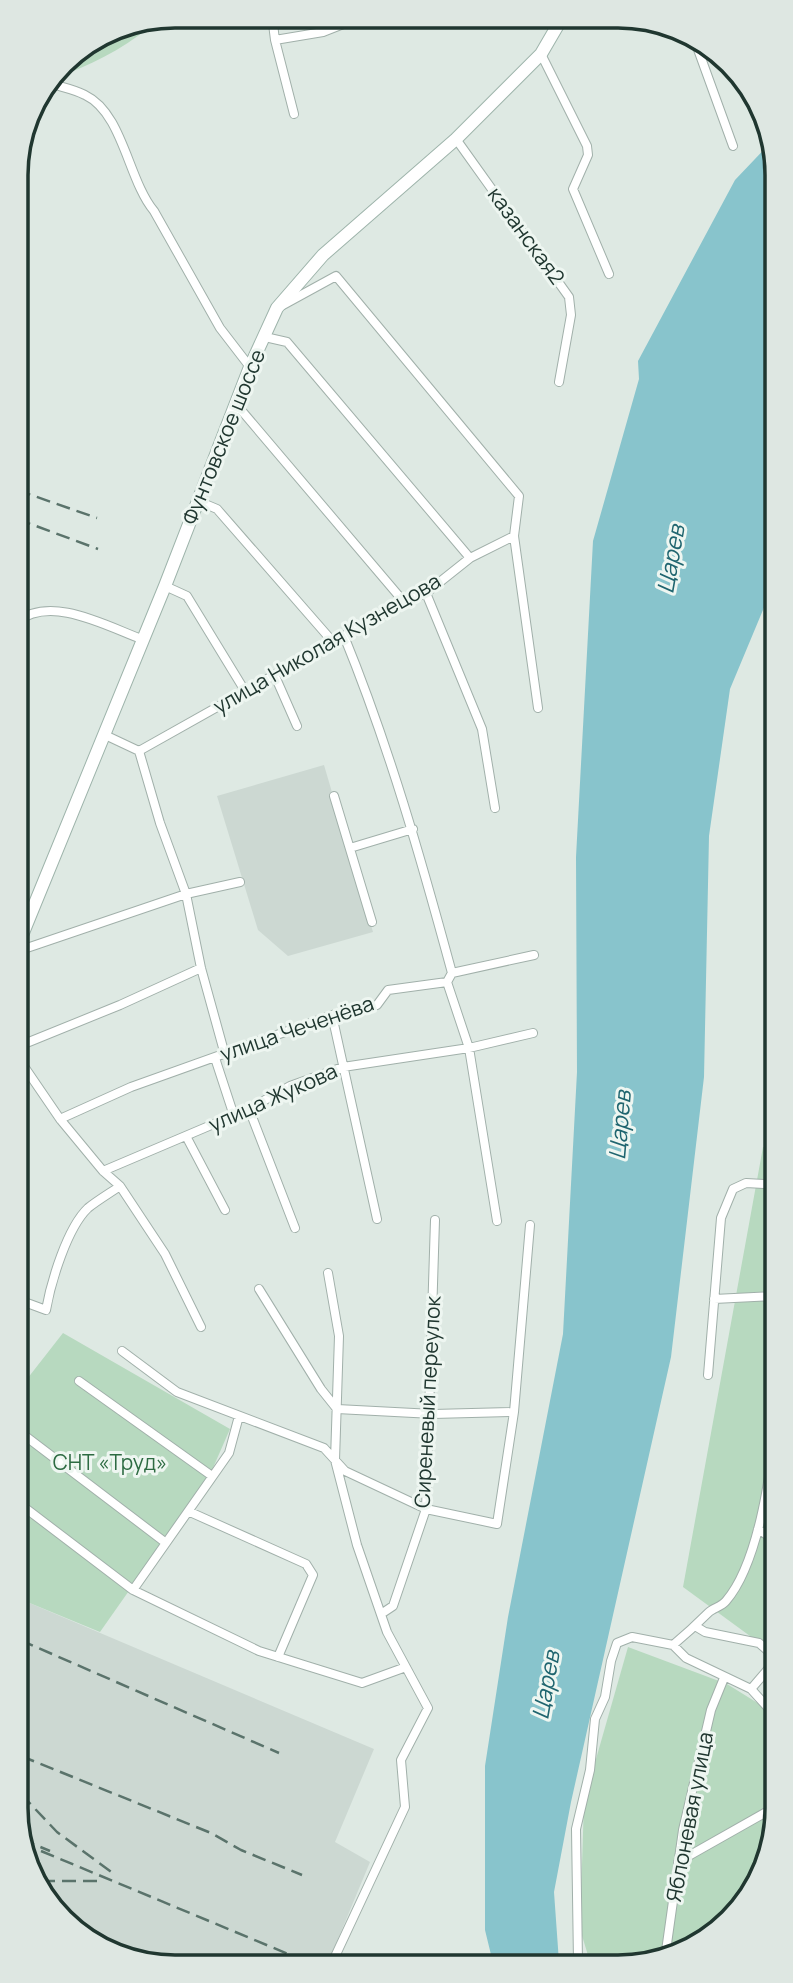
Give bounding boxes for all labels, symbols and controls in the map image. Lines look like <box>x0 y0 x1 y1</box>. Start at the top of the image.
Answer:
street label: казанская2 <box>482 181 572 290</box>
street label: Фунтовское шоссе <box>175 345 271 528</box>
water label: Царев <box>648 521 692 595</box>
street label: улица Николая Кузнецова <box>208 566 445 720</box>
street label: улица Чеченёва <box>216 989 377 1067</box>
street label: улица Жукова <box>204 1056 341 1138</box>
water label: Царев <box>600 1088 638 1160</box>
street label: Сиреневый переулок <box>407 1295 447 1509</box>
park label: СНТ «Труд» <box>53 1448 167 1476</box>
water label: Царев <box>523 1647 567 1721</box>
street label: Яблоневая улица <box>659 1729 719 1904</box>

